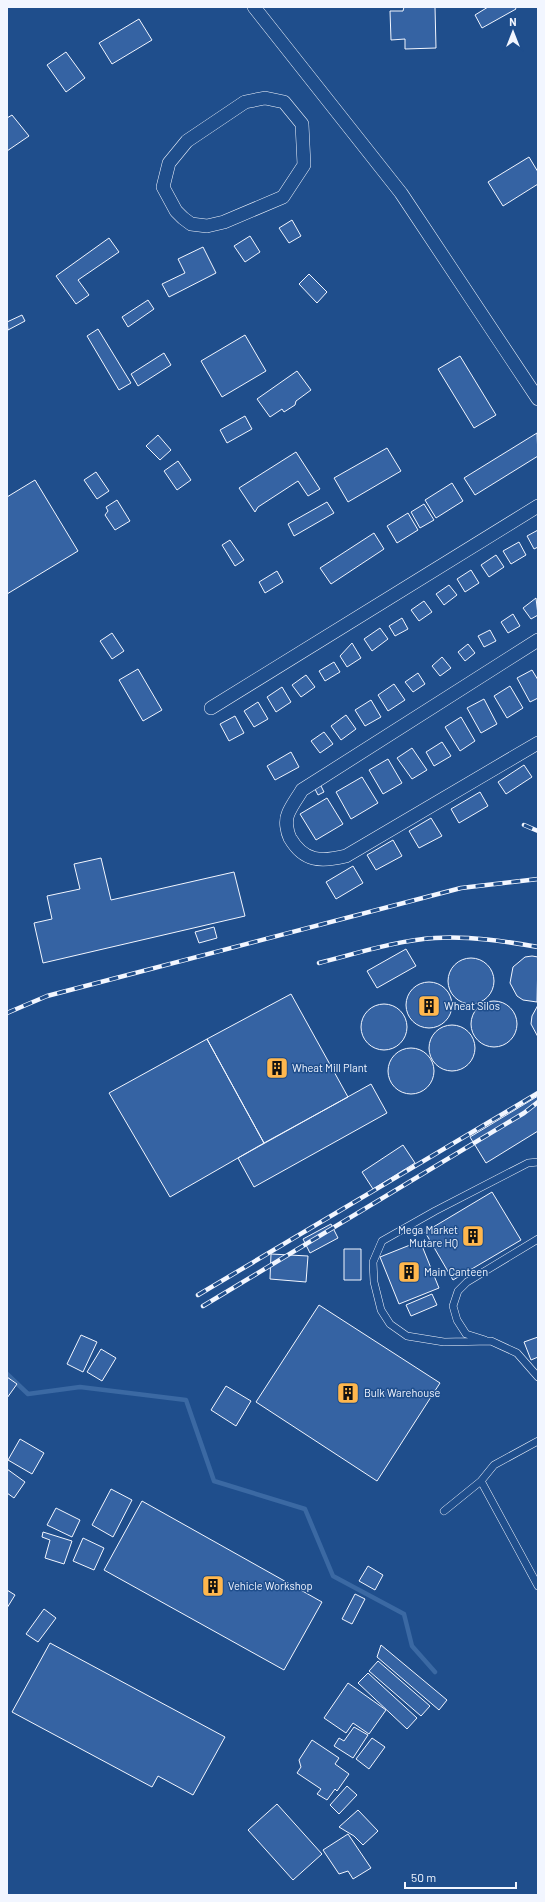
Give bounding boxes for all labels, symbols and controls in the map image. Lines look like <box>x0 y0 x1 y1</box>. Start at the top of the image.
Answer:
north arrow <box>493 12 533 52</box>
text: N <box>509 15 517 28</box>
building icon: Wheat Silos <box>416 993 442 1019</box>
place label: Wheat Silos <box>444 999 500 1012</box>
building icon: Wheat Mill Plant <box>264 1055 290 1081</box>
place label: Wheat Mill Plant <box>292 1061 368 1074</box>
place label: Mega Market Mutare HQ <box>398 1223 458 1249</box>
building icon: Mega Market Mutare HQ <box>460 1223 486 1249</box>
building icon: Main Canteen <box>396 1259 422 1285</box>
place label: Main Canteen <box>424 1265 488 1278</box>
building icon: Bulk Warehouse <box>335 1380 361 1406</box>
place label: Bulk Warehouse <box>364 1386 440 1399</box>
building icon: Vehicle Workshop <box>200 1573 226 1599</box>
place label: Vehicle Workshop <box>228 1579 313 1592</box>
scale bar <box>405 1864 516 1890</box>
text: 50 m <box>411 1870 436 1884</box>

